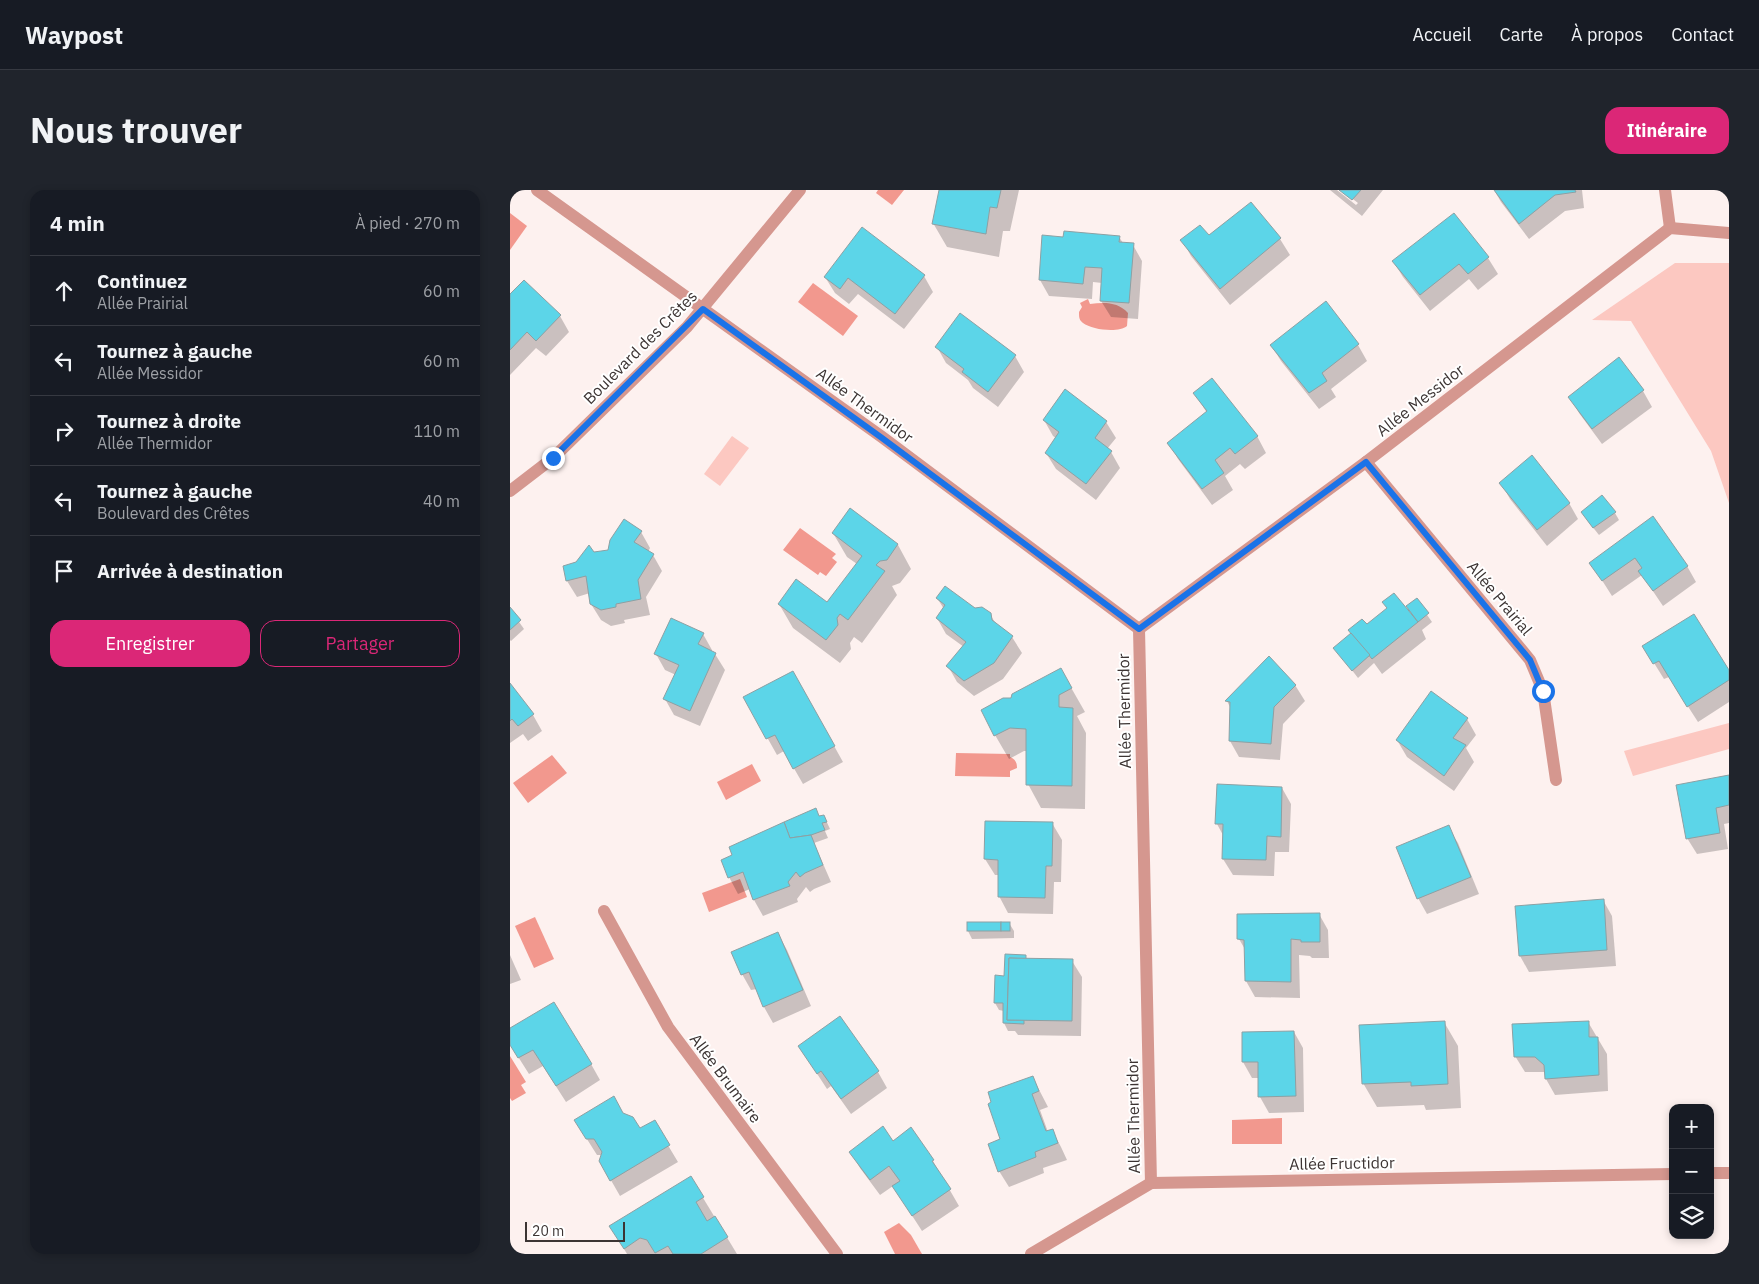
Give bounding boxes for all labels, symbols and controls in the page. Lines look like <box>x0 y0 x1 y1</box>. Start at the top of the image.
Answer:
text: Waypost <box>25 19 123 51</box>
text: Accueil <box>1412 23 1471 46</box>
text: Carte <box>1499 23 1543 46</box>
text: À propos <box>1571 23 1643 46</box>
text: Contact <box>1671 23 1734 46</box>
text: Nous trouver <box>30 107 242 153</box>
button: Itinéraire <box>1605 107 1729 154</box>
text: 4 min <box>50 209 105 237</box>
text: À pied · 270 m <box>355 213 460 233</box>
text: Continuez <box>97 269 187 293</box>
icon: ahead <box>50 277 78 305</box>
text: 60 m <box>423 281 460 301</box>
street label: Boulevard des Crêtes <box>579 286 701 408</box>
text: Allée Prairial <box>97 293 188 313</box>
text: Tournez à gauche <box>97 339 253 363</box>
icon: left <box>50 347 78 375</box>
text: 60 m <box>423 351 460 371</box>
street label: Allée Messidor <box>1372 360 1468 440</box>
text: Allée Messidor <box>97 363 203 383</box>
street label: Allée Thermidor <box>813 363 918 447</box>
text: Tournez à droite <box>97 409 241 433</box>
icon: right <box>50 417 78 445</box>
text: 110 m <box>413 421 460 441</box>
text: Allée Thermidor <box>97 433 212 453</box>
route end <box>542 447 565 470</box>
text: Tournez à gauche <box>97 479 253 503</box>
icon: left <box>50 487 78 515</box>
text: 40 m <box>423 491 460 511</box>
text: Boulevard des Crêtes <box>97 503 250 523</box>
icon: arrive <box>50 557 78 585</box>
street label: Allée Prairial <box>1463 557 1537 639</box>
text: Arrivée à destination <box>97 559 283 583</box>
button: Enregistrer <box>50 620 250 667</box>
button: Partager <box>260 620 460 667</box>
street label: Allée Thermidor <box>1113 653 1135 769</box>
route start <box>1532 680 1555 703</box>
street label: Allée Brumaire <box>686 1029 766 1127</box>
street label: Allée Thermidor <box>1122 1058 1144 1174</box>
map controls <box>1669 1104 1714 1239</box>
button: + <box>1669 1104 1714 1149</box>
button: − <box>1669 1149 1714 1194</box>
street label: Allée Fructidor <box>1289 1152 1395 1174</box>
button: layers <box>1669 1194 1714 1239</box>
scale bar <box>525 1219 625 1242</box>
text: 20 m <box>532 1222 564 1240</box>

